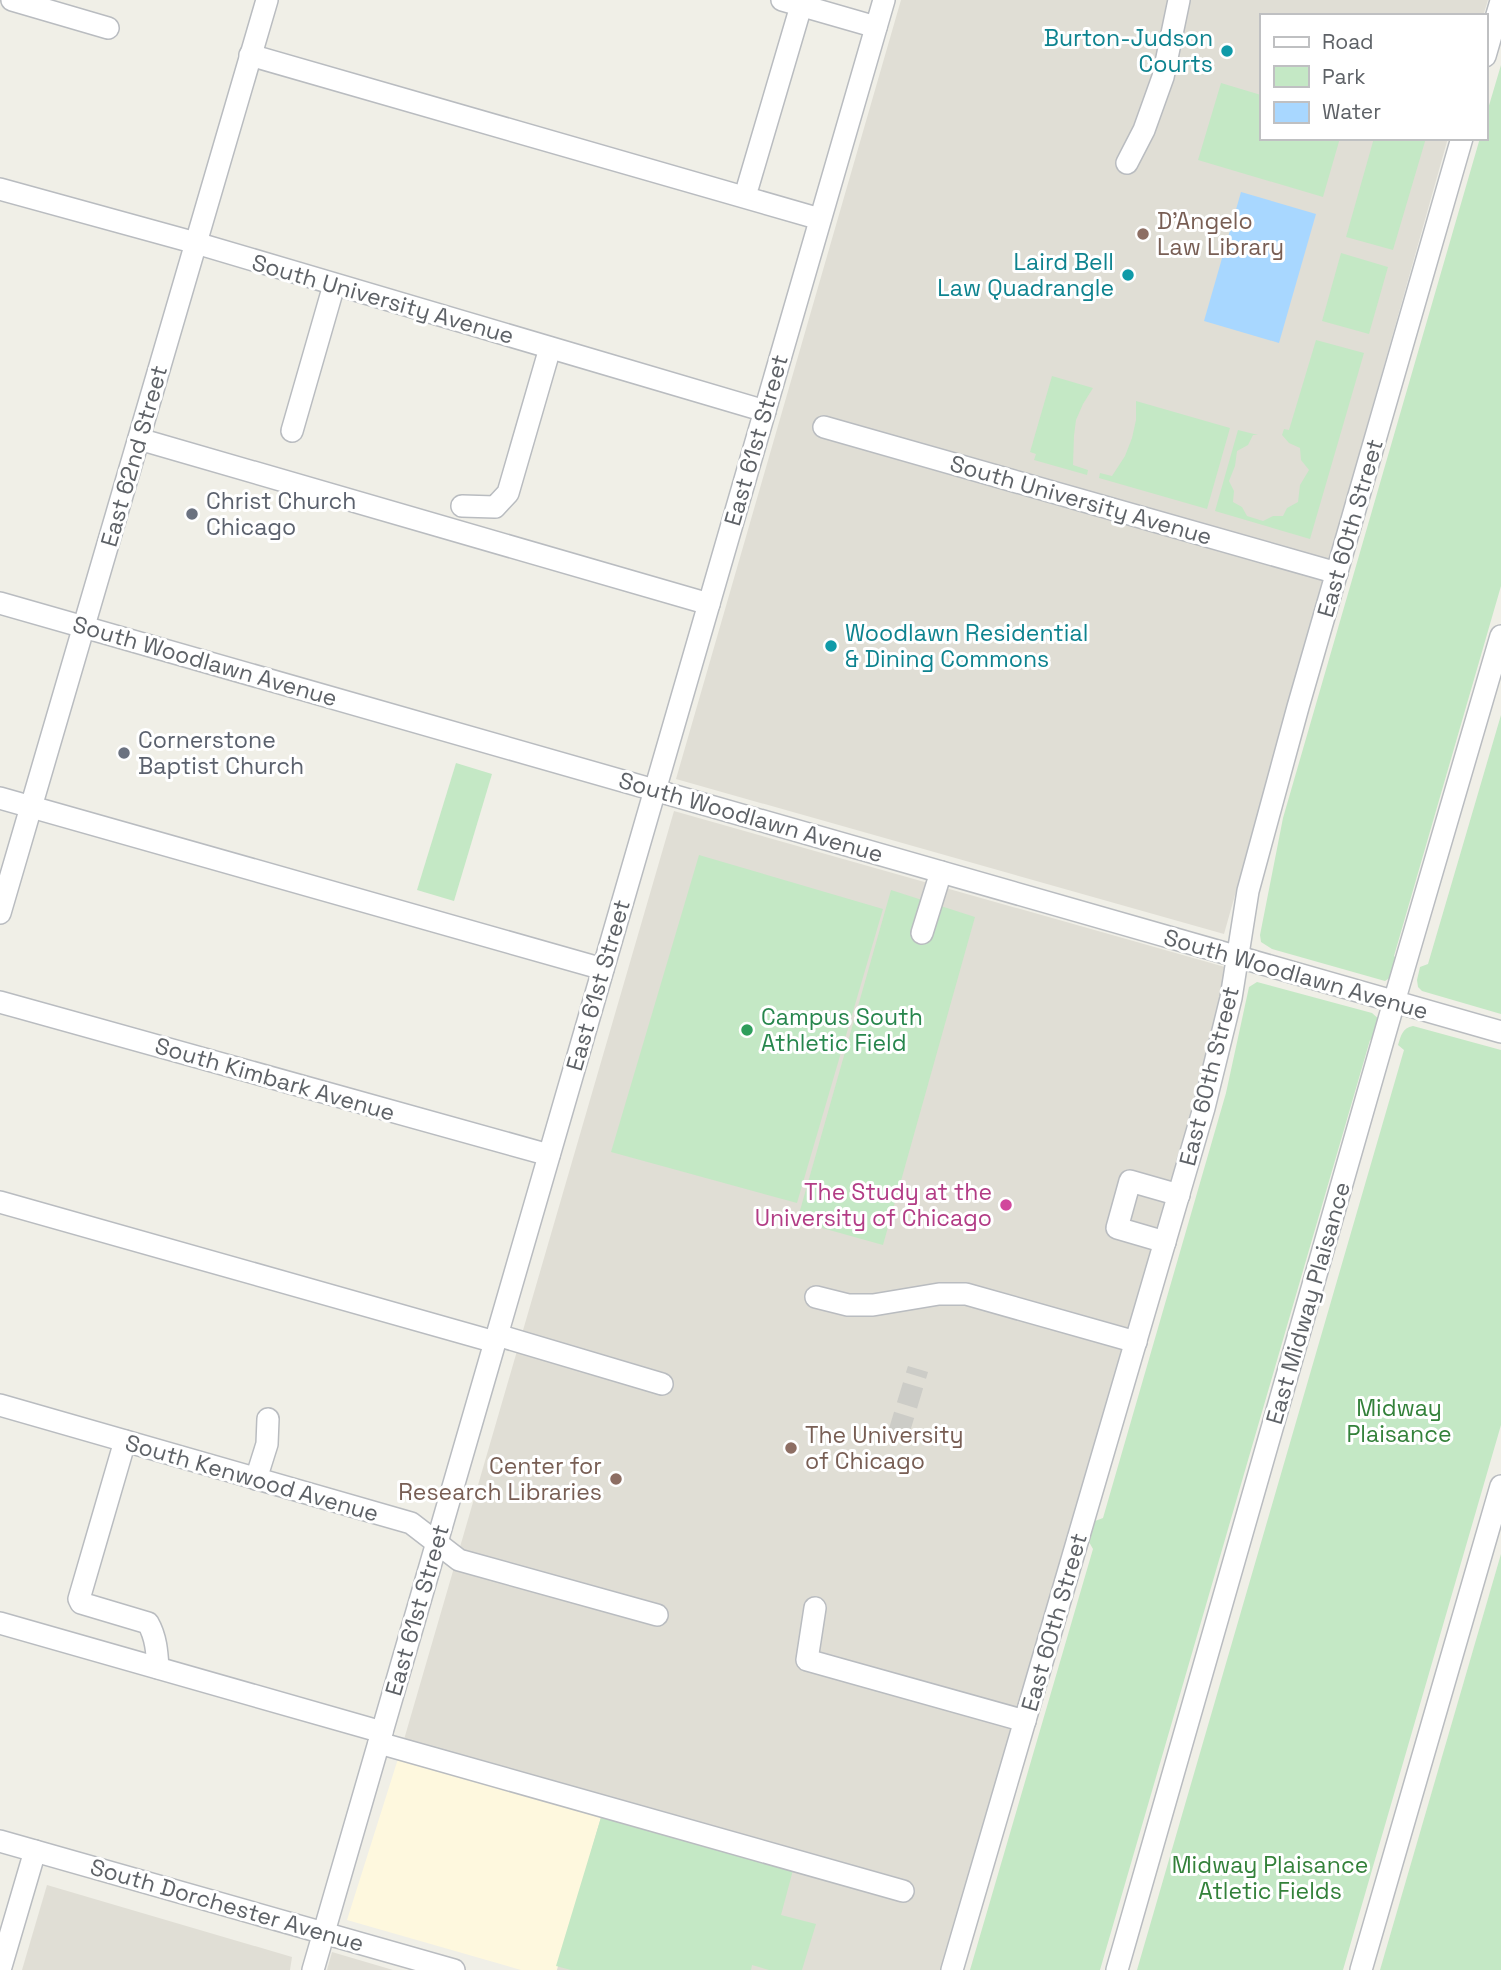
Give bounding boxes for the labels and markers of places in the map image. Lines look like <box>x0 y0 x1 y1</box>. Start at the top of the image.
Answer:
place label: Burton-Judson Courts <box>1044 23 1213 79</box>
marker: Burton-Judson Courts <box>1219 43 1235 59</box>
place label: D'Angelo Law Library <box>1157 206 1284 262</box>
marker: D'Angelo Law Library <box>1135 226 1151 242</box>
place label: Laird Bell Law Quadrangle <box>937 247 1114 303</box>
marker: Laird Bell Law Quadrangle <box>1120 267 1136 283</box>
place label: Christ Church Chicago <box>206 486 356 542</box>
marker: Christ Church Chicago <box>184 506 200 522</box>
place label: Woodlawn Residential & Dining Commons <box>845 618 1088 674</box>
marker: Woodlawn Residential & Dining Commons <box>823 638 839 654</box>
place label: Cornerstone Baptist Church <box>138 725 304 781</box>
marker: Cornerstone Baptist Church <box>116 745 132 761</box>
place label: Campus South Athletic Field <box>761 1002 923 1058</box>
marker: Campus South Athletic Field <box>739 1022 755 1038</box>
place label: The Study at the University of Chicago <box>755 1177 992 1233</box>
marker: The Study at the University of Chicago <box>998 1197 1014 1213</box>
place label: The University of Chicago <box>805 1420 964 1476</box>
marker: The University of Chicago <box>783 1440 799 1456</box>
place label: Center for Research Libraries <box>398 1451 602 1507</box>
marker: Center for Research Libraries <box>608 1471 624 1487</box>

